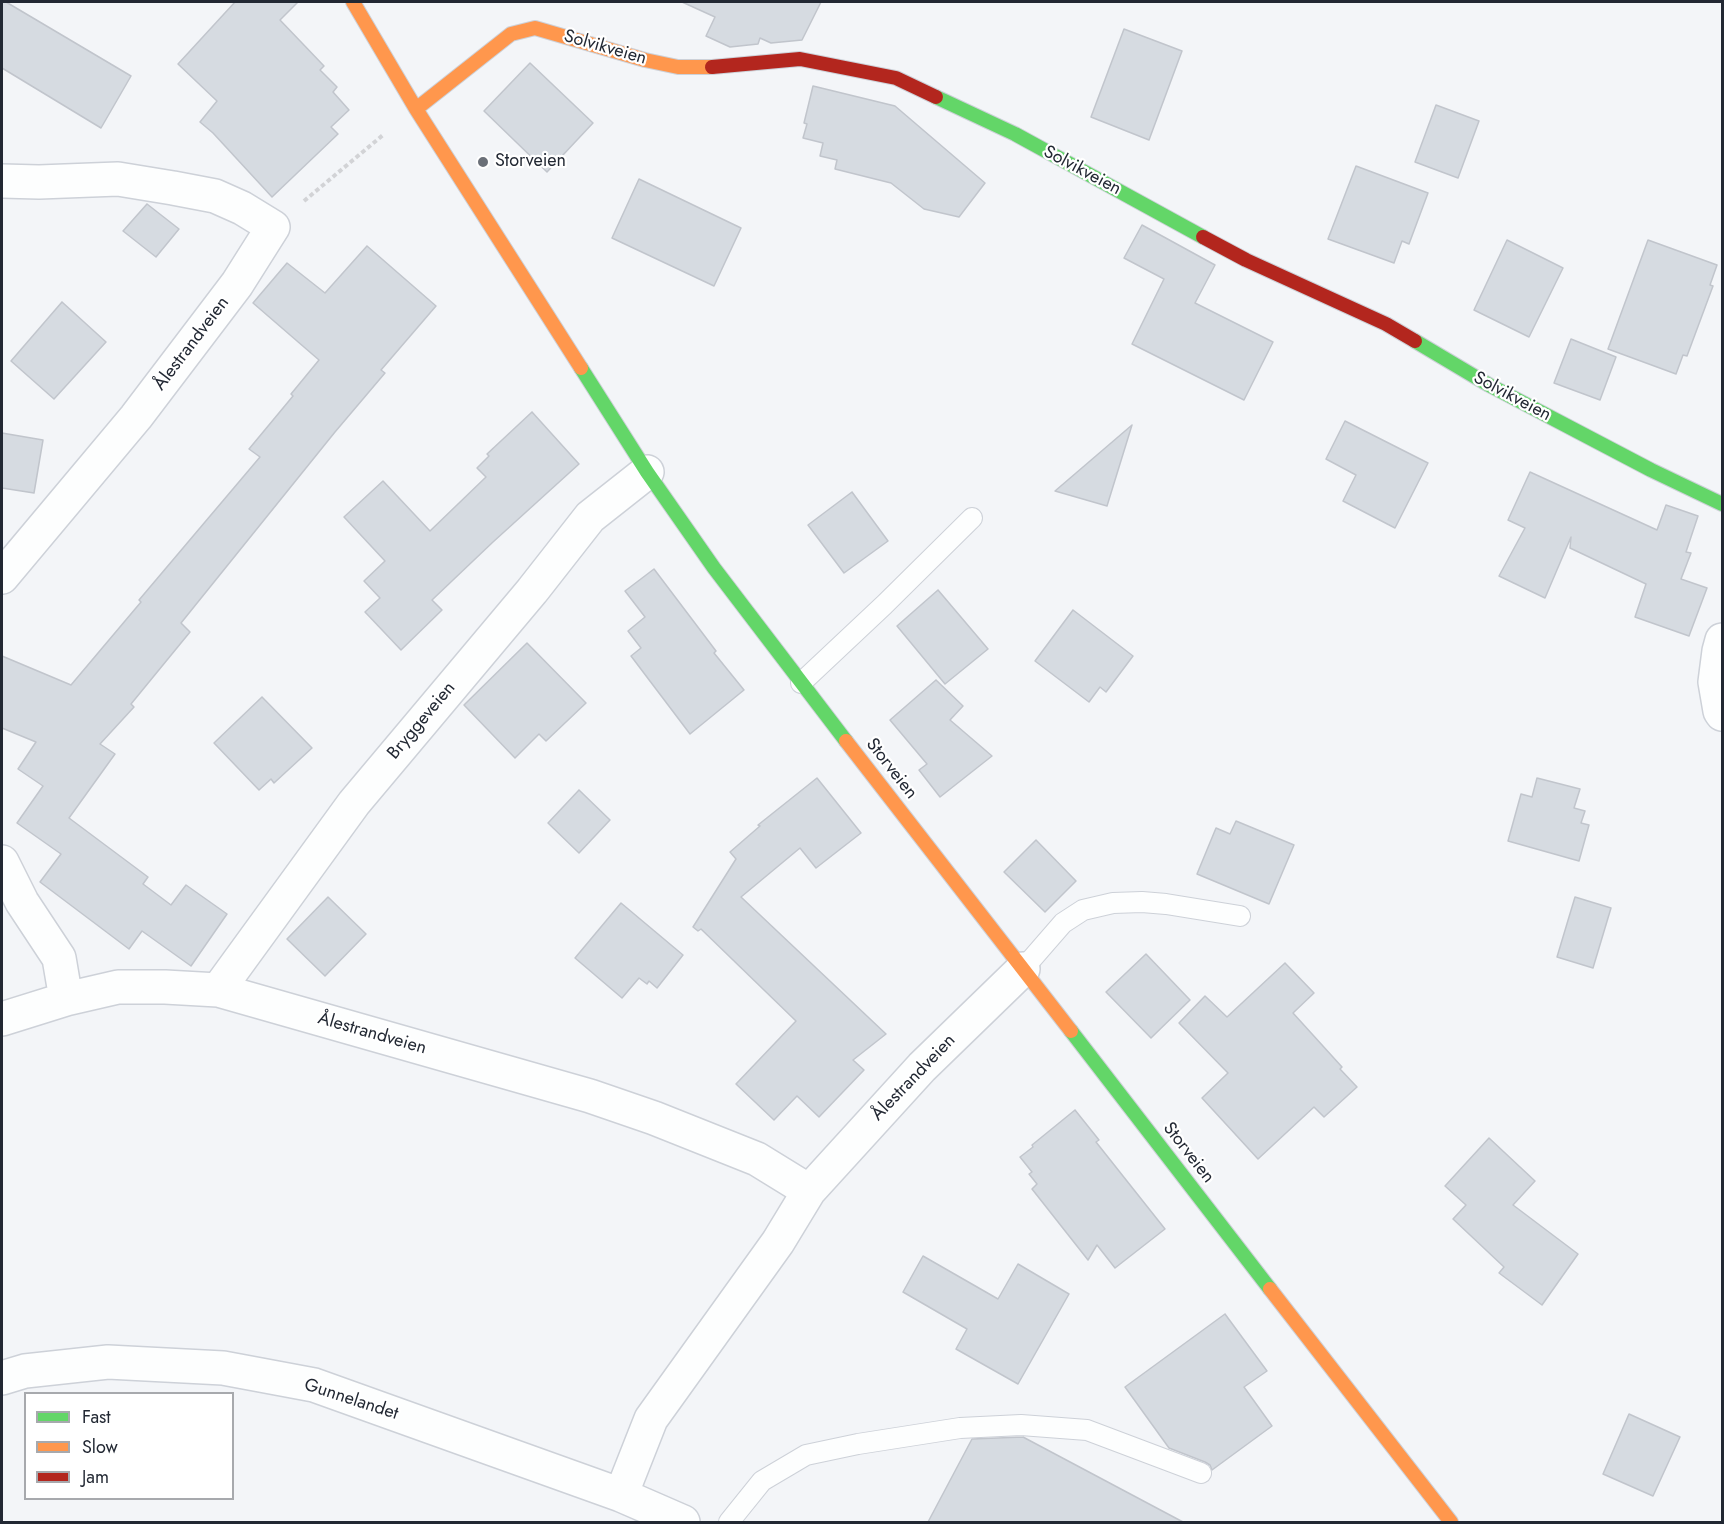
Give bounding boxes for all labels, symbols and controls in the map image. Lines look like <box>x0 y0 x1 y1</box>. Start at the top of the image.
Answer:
street label: Solvikveien <box>561 26 649 70</box>
street label: Solvikveien <box>1039 142 1125 200</box>
place label: Storveien <box>495 151 566 173</box>
marker: Storveien <box>476 155 490 169</box>
street label: Ålestrandveien <box>150 293 234 395</box>
street label: Solvikveien <box>1469 368 1555 426</box>
street label: Bryggeveien <box>383 678 461 764</box>
street label: Storveien <box>861 734 921 804</box>
street label: Ålestrandveien <box>315 1008 429 1060</box>
street label: Ålestrandveien <box>867 1030 961 1126</box>
street label: Storveien <box>1158 1118 1218 1188</box>
street label: Gunnelandet <box>301 1375 401 1425</box>
legend <box>24 1392 234 1500</box>
text: Fast <box>82 1404 111 1430</box>
text: Slow <box>82 1434 118 1460</box>
text: Jam <box>82 1464 109 1490</box>

